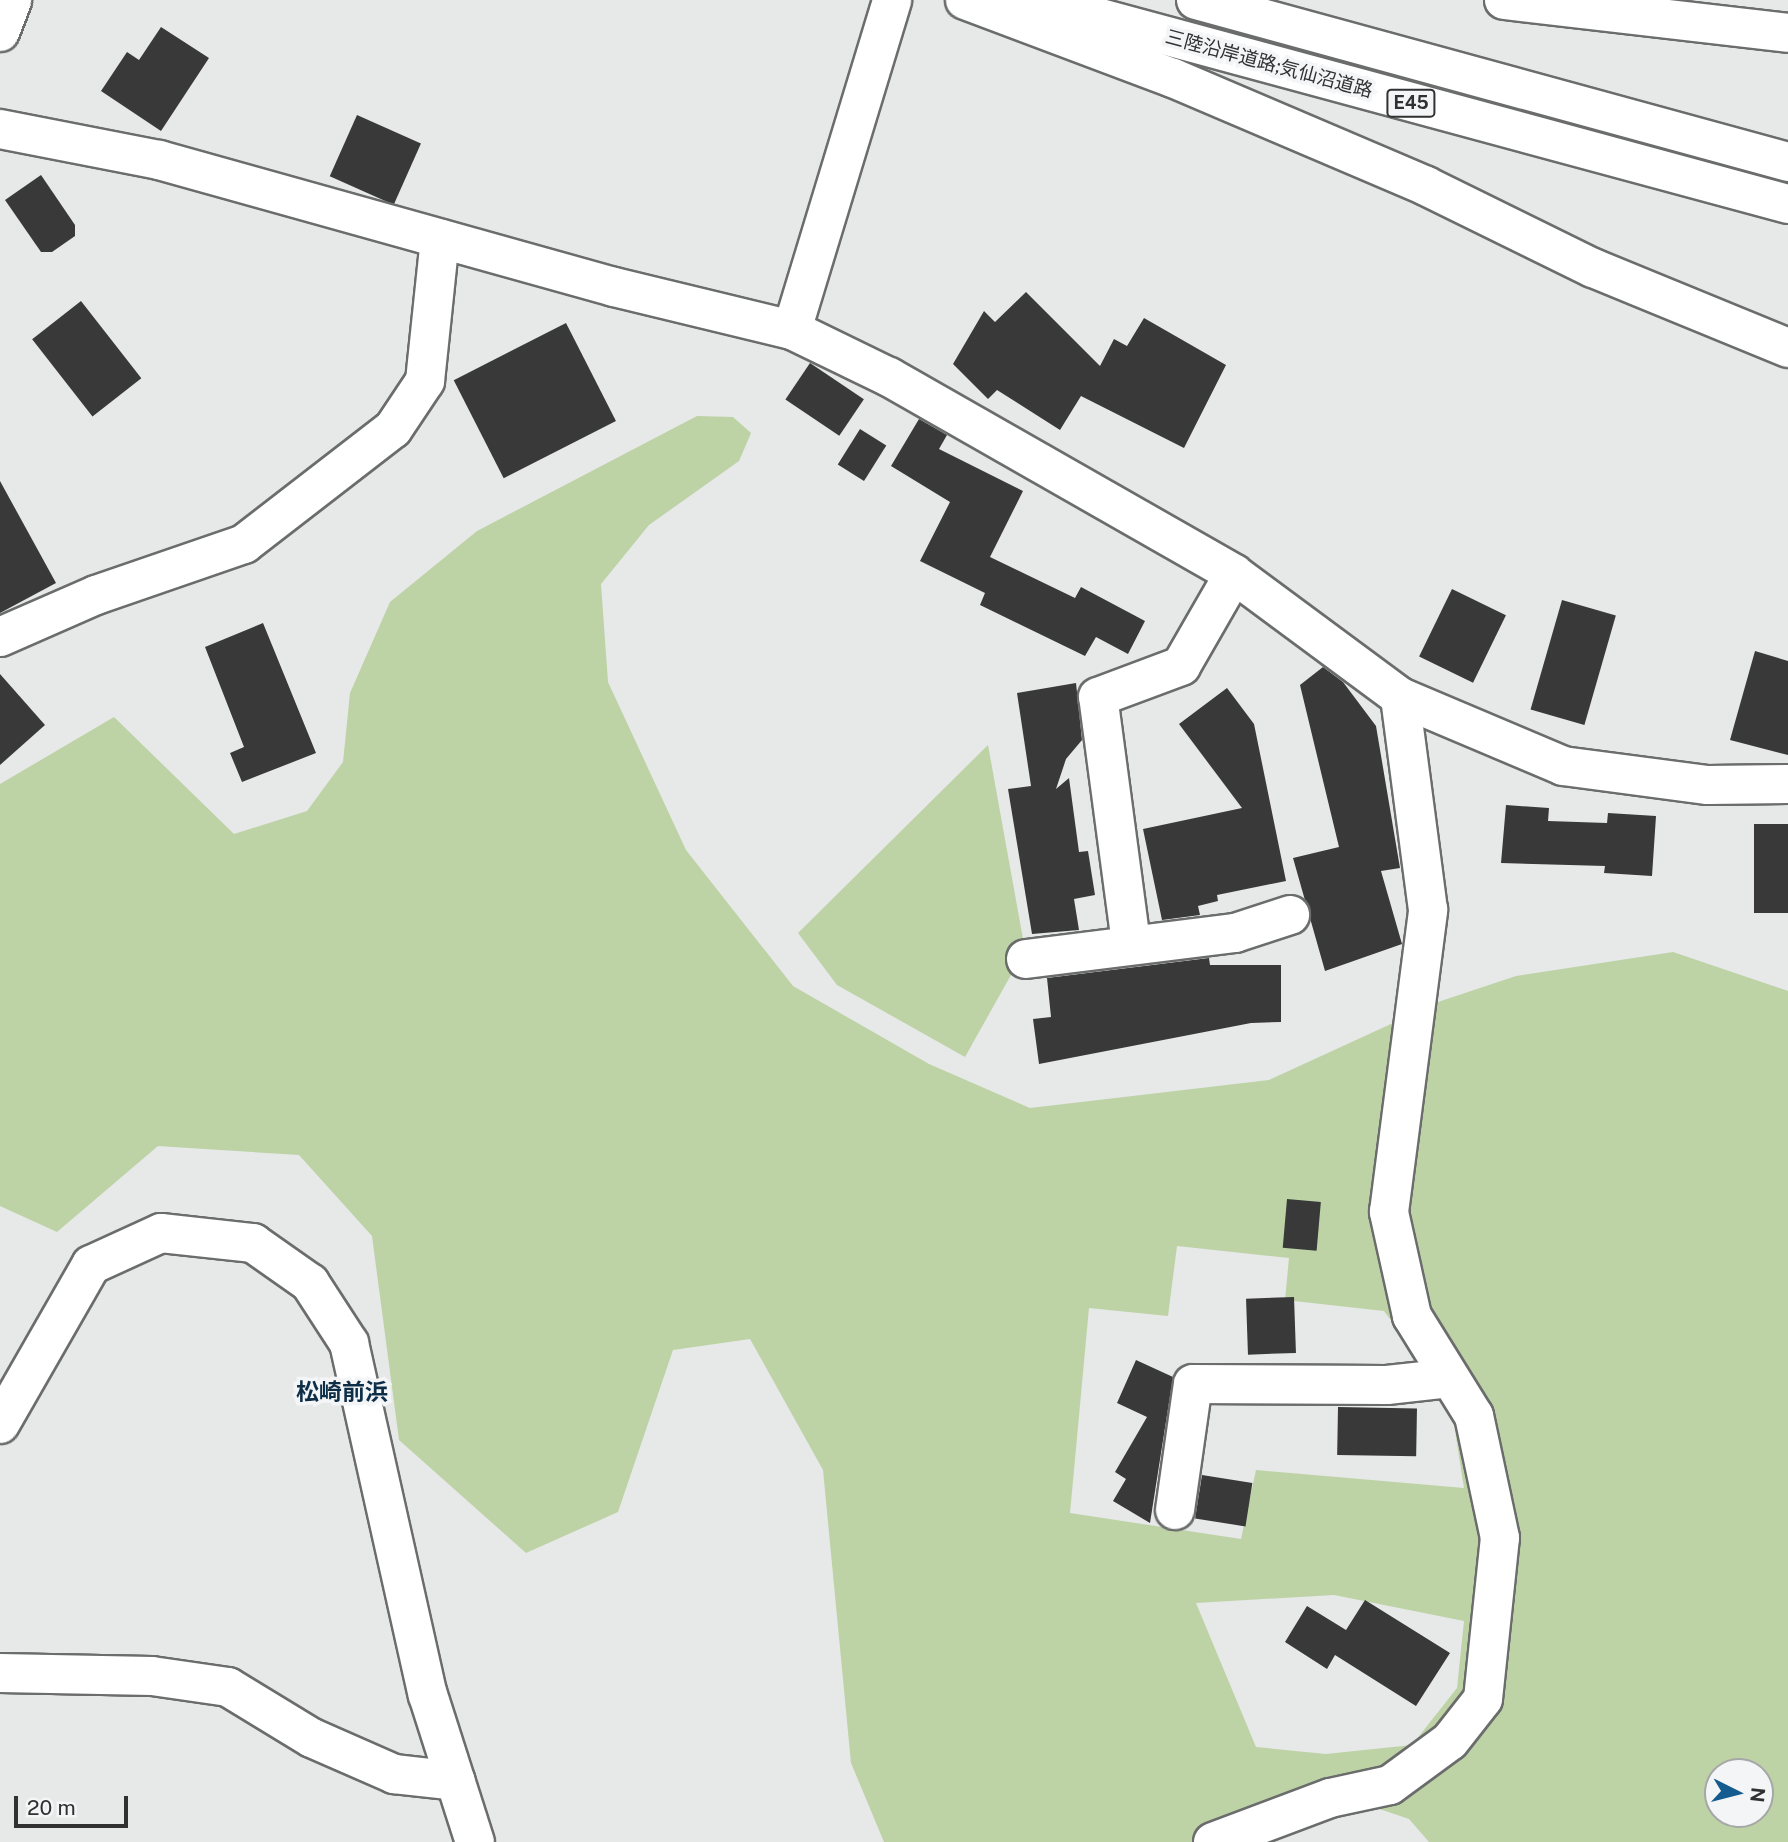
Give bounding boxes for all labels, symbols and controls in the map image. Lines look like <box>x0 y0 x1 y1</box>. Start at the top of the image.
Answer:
street label: 三陸沿岸道路;気仙沼道路 <box>1163 25 1375 103</box>
road number: E45 <box>1385 88 1437 118</box>
district label: 松崎前浜 <box>296 1378 388 1406</box>
north arrow <box>1704 1758 1774 1828</box>
scale bar <box>18 1783 131 1827</box>
text: N <box>1746 1786 1770 1804</box>
text: 20 m <box>27 1795 76 1820</box>

